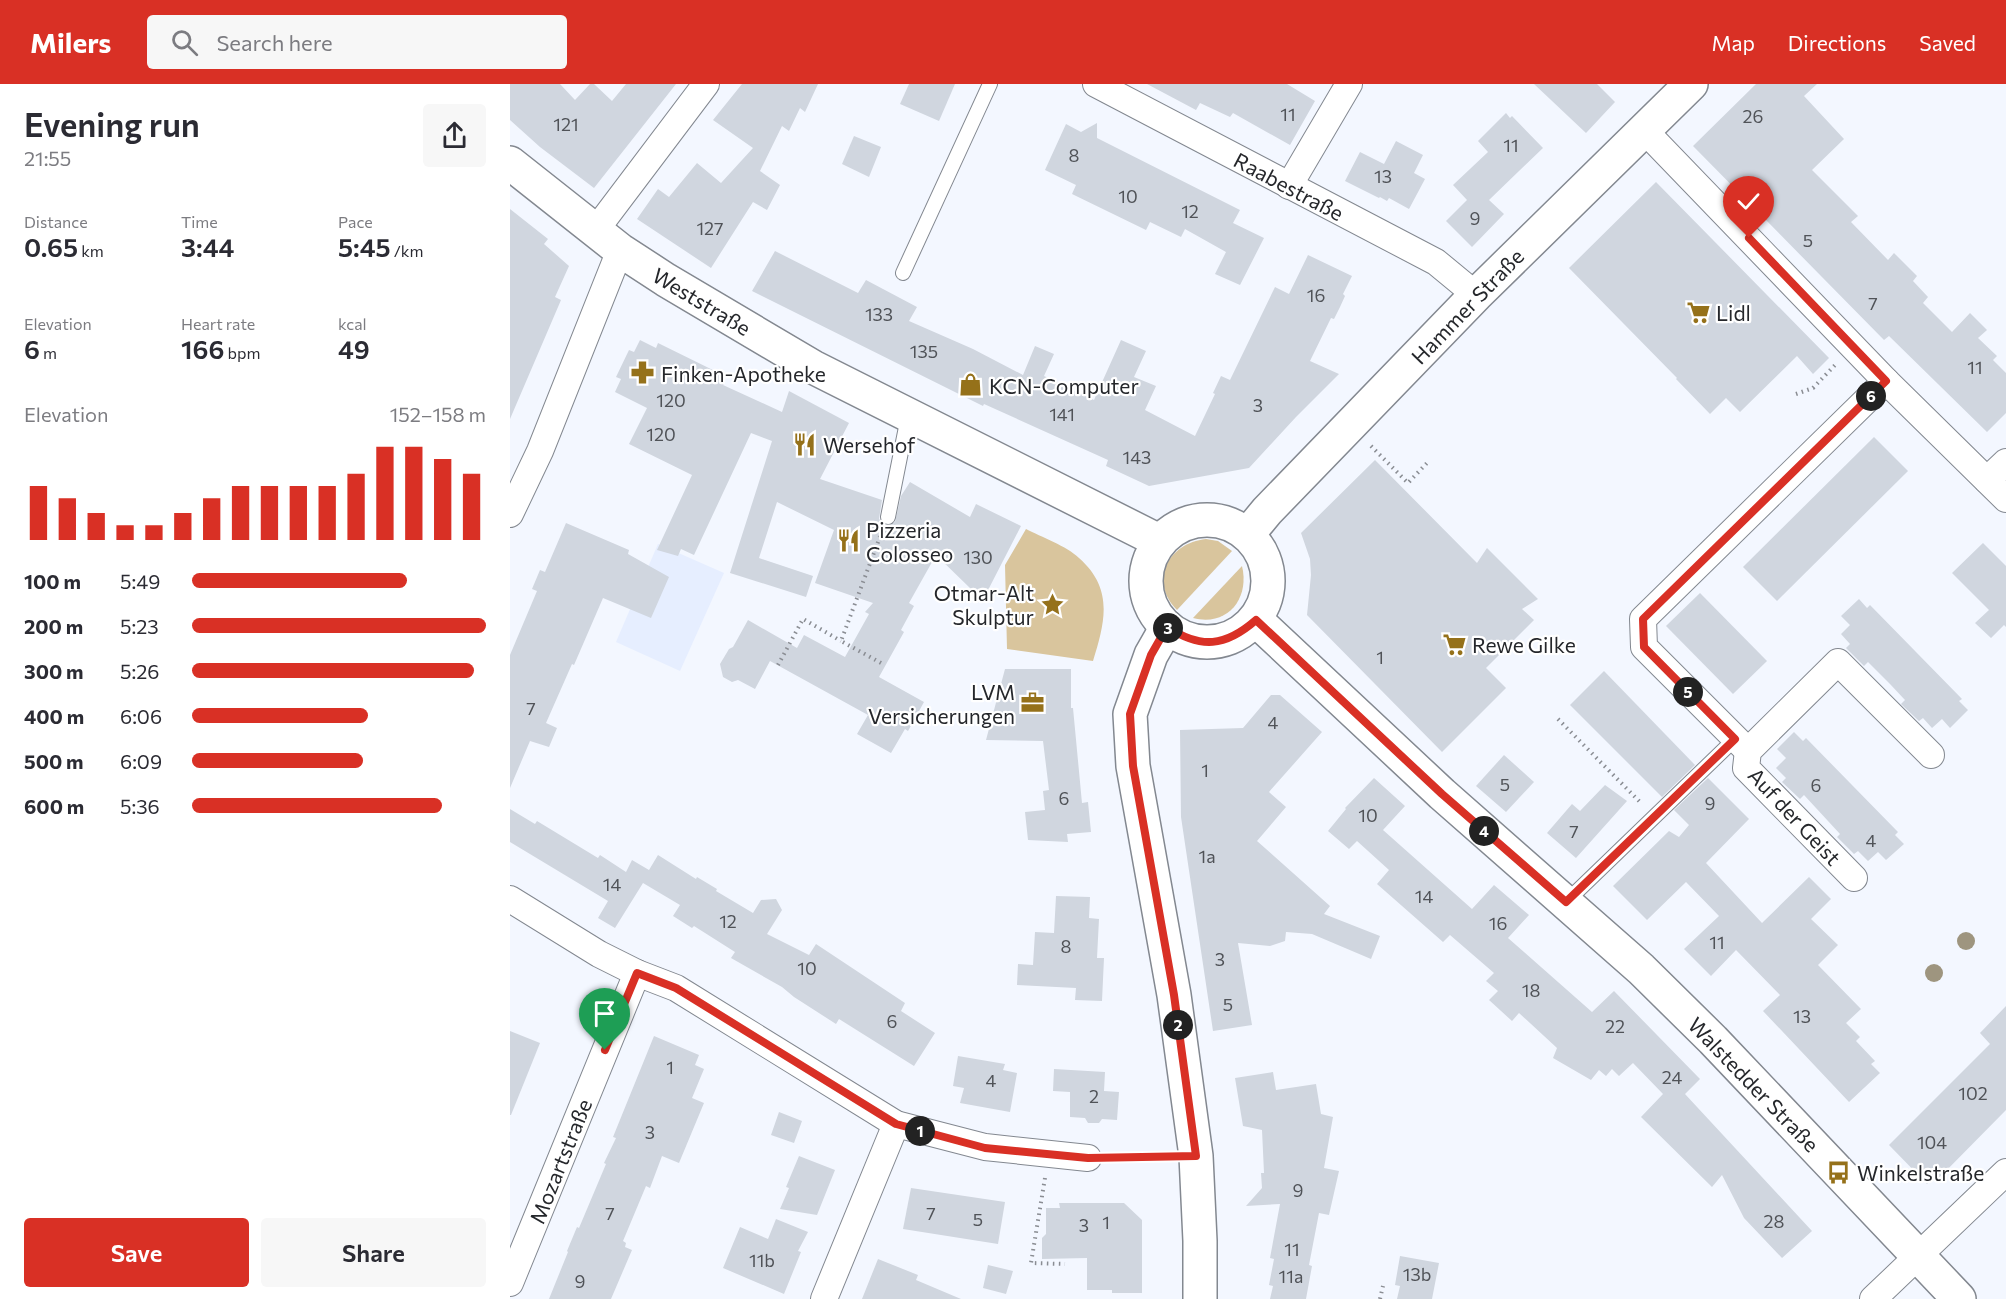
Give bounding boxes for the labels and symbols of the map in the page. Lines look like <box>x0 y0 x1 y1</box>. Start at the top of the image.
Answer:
house number: 11 <box>1280 103 1296 125</box>
house number: 26 <box>1743 105 1763 127</box>
house number: 121 <box>553 113 579 135</box>
house number: 11 <box>1503 134 1519 156</box>
house number: 8 <box>1069 144 1080 166</box>
street label: Raabestraße <box>1230 147 1348 225</box>
house number: 13 <box>1374 165 1392 187</box>
pin <box>1723 176 1774 238</box>
house number: 10 <box>1118 185 1138 207</box>
house number: 12 <box>1181 200 1199 222</box>
house number: 9 <box>1470 207 1480 229</box>
house number: 127 <box>696 217 724 239</box>
house number: 5 <box>1803 229 1813 251</box>
street label: Hammer Straße <box>1406 243 1528 369</box>
street label: Weststraße <box>648 262 756 340</box>
house number: 16 <box>1307 284 1325 306</box>
house number: 7 <box>1868 292 1878 314</box>
supermarket icon: Lidl <box>1685 299 1711 325</box>
place label: Lidl <box>1716 300 1751 325</box>
house number: 133 <box>865 303 893 325</box>
house number: 135 <box>910 340 938 362</box>
house number: 11 <box>1967 356 1983 378</box>
pharmacy icon: Finken-Apotheke <box>630 360 656 386</box>
place label: Finken-Apotheke <box>661 361 826 386</box>
shop icon: KCN-Computer <box>958 372 984 398</box>
place label: KCN-Computer <box>989 373 1139 398</box>
pin: 6 <box>1856 381 1886 411</box>
house number: 120 <box>656 389 686 411</box>
house number: 3 <box>1253 394 1263 416</box>
house number: 141 <box>1049 403 1075 425</box>
house number: 120 <box>646 423 676 445</box>
restaurant icon: Wersehof <box>792 431 818 457</box>
place label: Wersehof <box>823 432 916 457</box>
house number: 143 <box>1123 446 1151 468</box>
place label: Pizzeria Colosseo <box>866 517 953 566</box>
restaurant icon: Pizzeria Colosseo <box>835 528 861 554</box>
house number: 130 <box>963 546 993 568</box>
place label: Otmar-Alt Skulptur <box>934 580 1034 629</box>
place icon: Otmar-Alt Skulptur <box>1039 591 1065 617</box>
pin: 3 <box>1153 613 1183 643</box>
supermarket icon: Rewe Gilke <box>1441 631 1467 657</box>
place label: Rewe Gilke <box>1472 632 1576 657</box>
house number: 1 <box>1376 646 1384 668</box>
pin: 5 <box>1673 677 1703 707</box>
place label: LVM Versicherungen <box>868 679 1015 728</box>
office icon: LVM Versicherungen <box>1020 690 1046 716</box>
house number: 7 <box>526 697 536 719</box>
house number: 4 <box>1268 711 1279 733</box>
house number: 1 <box>1201 759 1209 781</box>
street label: Auf der Geist <box>1744 762 1846 870</box>
house number: 5 <box>1500 773 1510 795</box>
house number: 6 <box>1811 774 1821 796</box>
house number: 6 <box>1059 787 1069 809</box>
house number: 9 <box>1705 792 1715 814</box>
house number: 10 <box>1358 804 1378 826</box>
pin: 4 <box>1469 816 1499 846</box>
house number: 7 <box>1569 820 1579 842</box>
house number: 4 <box>1866 829 1877 851</box>
house number: 1a <box>1198 845 1216 867</box>
house number: 14 <box>603 873 621 895</box>
house number: 14 <box>1415 885 1433 907</box>
house number: 12 <box>719 910 737 932</box>
house number: 16 <box>1489 912 1507 934</box>
house number: 11 <box>1709 931 1725 953</box>
house number: 8 <box>1061 935 1072 957</box>
house number: 3 <box>1215 948 1225 970</box>
house number: 10 <box>797 957 817 979</box>
house number: 18 <box>1522 979 1540 1001</box>
pin <box>579 988 630 1050</box>
house number: 5 <box>1223 993 1233 1015</box>
house number: 13 <box>1793 1005 1811 1027</box>
house number: 6 <box>887 1010 897 1032</box>
pin: 2 <box>1163 1010 1193 1040</box>
street label: Walstedder Straße <box>1683 1012 1825 1156</box>
house number: 22 <box>1605 1015 1625 1037</box>
house number: 1 <box>666 1056 674 1078</box>
house number: 24 <box>1662 1066 1682 1088</box>
house number: 4 <box>986 1069 997 1091</box>
house number: 102 <box>1958 1082 1988 1104</box>
house number: 2 <box>1089 1085 1099 1107</box>
street label: Mozartstraße <box>524 1095 596 1227</box>
pin: 1 <box>905 1116 935 1146</box>
house number: 3 <box>645 1121 655 1143</box>
house number: 104 <box>1917 1131 1947 1153</box>
bus stop icon: Winkelstraße <box>1826 1159 1852 1185</box>
place label: Winkelstraße <box>1857 1160 1984 1185</box>
house number: 9 <box>1293 1179 1303 1201</box>
house number: 7 <box>605 1202 615 1224</box>
house number: 7 <box>926 1202 936 1224</box>
house number: 5 <box>973 1208 983 1230</box>
house number: 28 <box>1764 1210 1785 1232</box>
house number: 1 <box>1102 1211 1110 1233</box>
house number: 3 <box>1079 1214 1089 1236</box>
house number: 11 <box>1284 1238 1300 1260</box>
house number: 11b <box>749 1249 775 1271</box>
house number: 13b <box>1403 1263 1431 1285</box>
house number: 11a <box>1279 1265 1303 1287</box>
house number: 9 <box>575 1270 585 1292</box>

